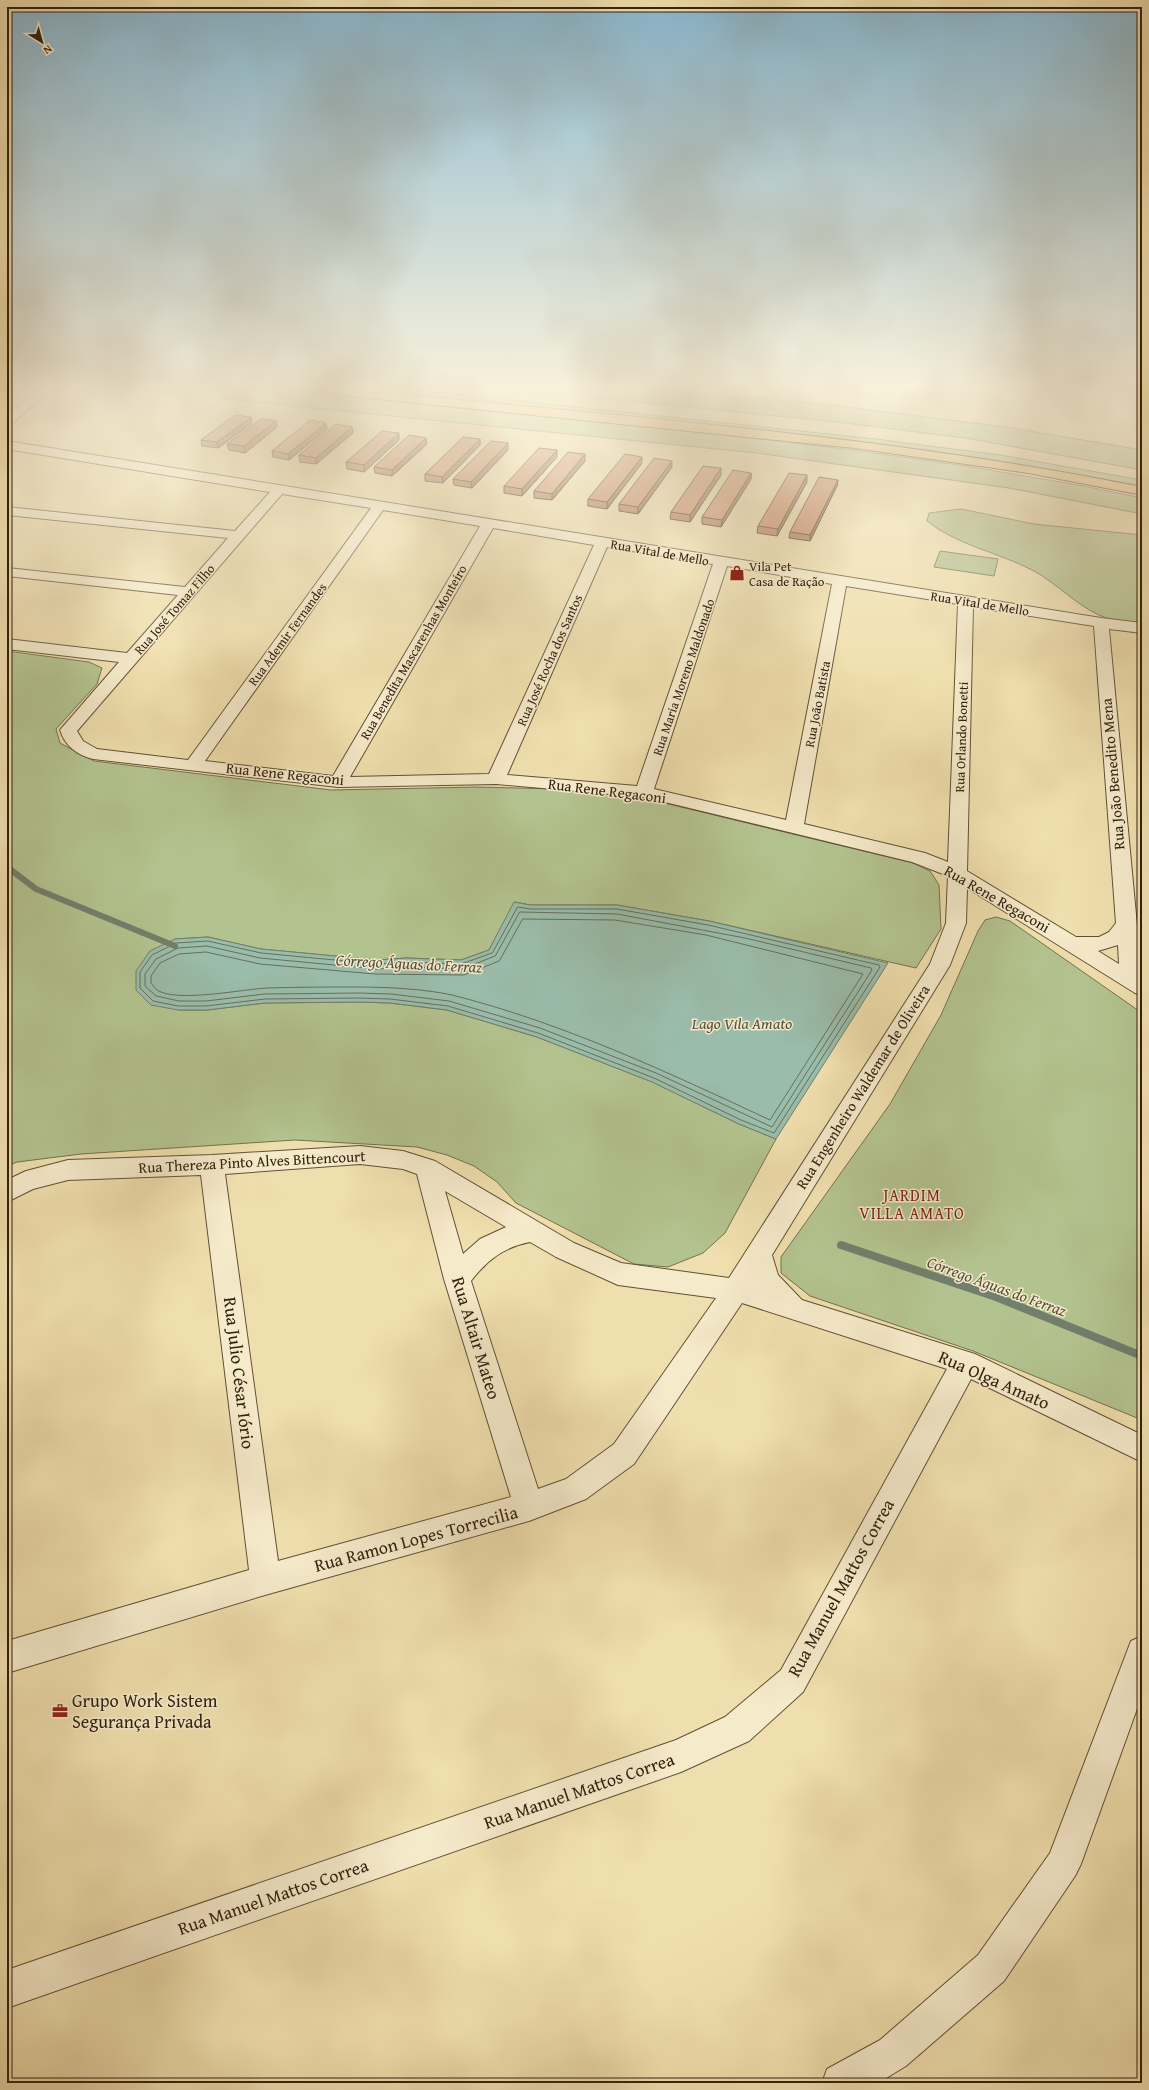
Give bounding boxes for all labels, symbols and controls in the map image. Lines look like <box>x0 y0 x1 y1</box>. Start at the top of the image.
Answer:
north arrow <box>22 22 62 62</box>
text: N <box>40 41 56 59</box>
street label: Rua Vital de Mello <box>609 534 711 571</box>
place label: Vila Pet Casa de Ração <box>749 557 825 591</box>
street label: Rua José Tomaz Filho <box>130 560 219 659</box>
street label: Rua Benedita Mascarenhas Monteiro <box>355 561 472 743</box>
shop icon: Vila Pet Casa de Ração <box>728 564 746 582</box>
street label: Rua Ademir Fernandes <box>244 579 331 690</box>
street label: Rua Vital de Mello <box>929 586 1031 621</box>
street label: Rua José Rocha dos Santos <box>512 591 587 729</box>
street label: Rua Maria Moreno Maldonado <box>648 596 719 758</box>
street label: Rua João Batista <box>800 658 835 749</box>
street label: Rua Orlando Bonetti <box>950 681 973 793</box>
street label: Rua João Benedito Mena <box>1095 697 1130 851</box>
street label: Rua Rene Regaconi <box>225 757 345 790</box>
street label: Rua Rene Regaconi <box>547 773 667 808</box>
street label: Rua Rene Regaconi <box>941 860 1054 937</box>
water label: Córrego Águas do Ferraz <box>335 947 484 979</box>
street label: Rua Engenheiro Waldemar de Oliveira <box>791 981 934 1193</box>
water label: Lago Vila Amato <box>691 1011 792 1035</box>
street label: Rua Thereza Pinto Alves Bittencourt <box>138 1145 367 1178</box>
district label: JARDIM VILLA AMATO <box>859 1183 965 1225</box>
water label: Córrego Águas do Ferraz <box>924 1250 1071 1323</box>
street label: Rua Altair Mateo <box>445 1273 508 1403</box>
street label: Rua Julio César Iório <box>217 1295 262 1450</box>
street label: Rua Olga Amato <box>934 1343 1054 1416</box>
street label: Rua Manuel Mattos Correa <box>780 1493 901 1682</box>
street label: Rua Ramon Lopes Torrecilia <box>311 1498 521 1579</box>
place label: Grupo Work Sistem Segurança Privada <box>72 1687 218 1735</box>
office icon: Grupo Work Sistem Segurança Privada <box>51 1702 69 1720</box>
street label: Rua Manuel Mattos Correa <box>480 1745 678 1836</box>
street label: Rua Manuel Mattos Correa <box>174 1851 372 1942</box>

